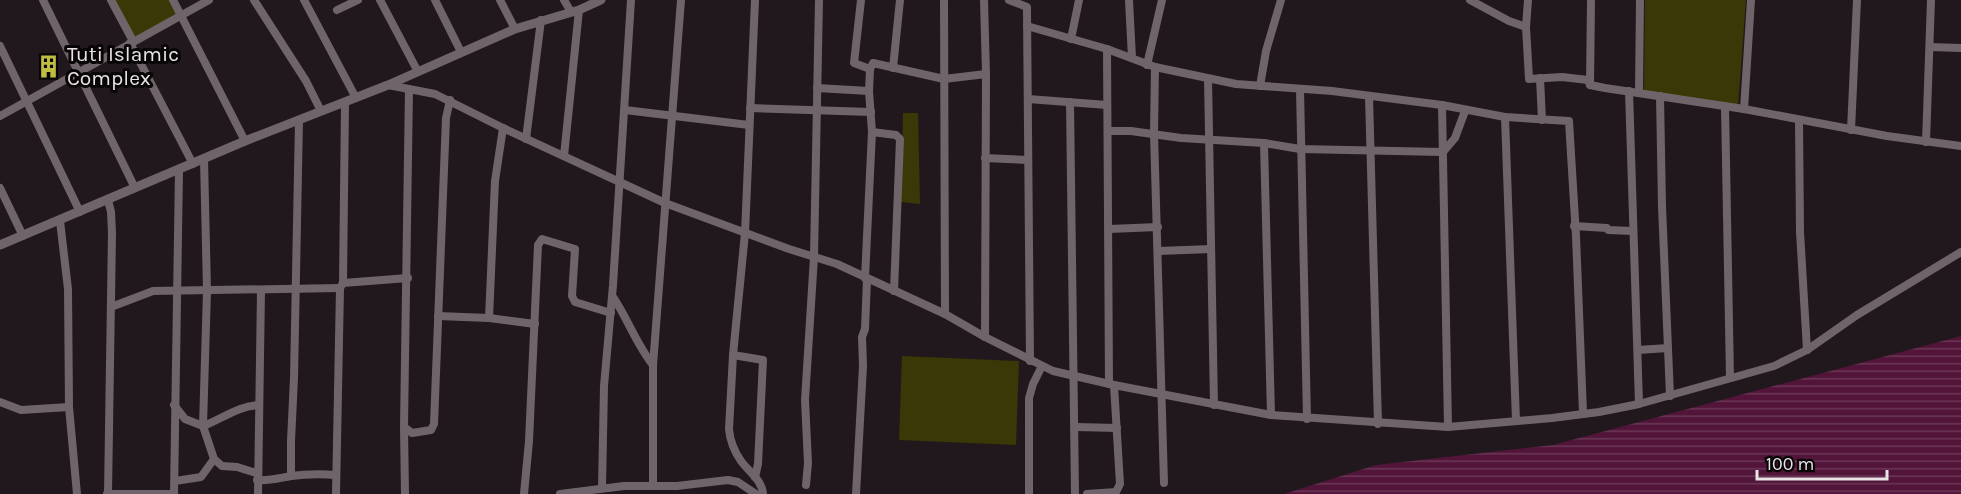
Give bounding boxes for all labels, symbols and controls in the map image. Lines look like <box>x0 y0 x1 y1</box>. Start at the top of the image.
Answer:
place label: Tuti Islamic Complex <box>67 42 179 90</box>
building icon: Tuti Islamic Complex <box>36 53 62 79</box>
scale bar <box>1757 443 1888 481</box>
text: 100 m <box>1766 453 1814 475</box>

